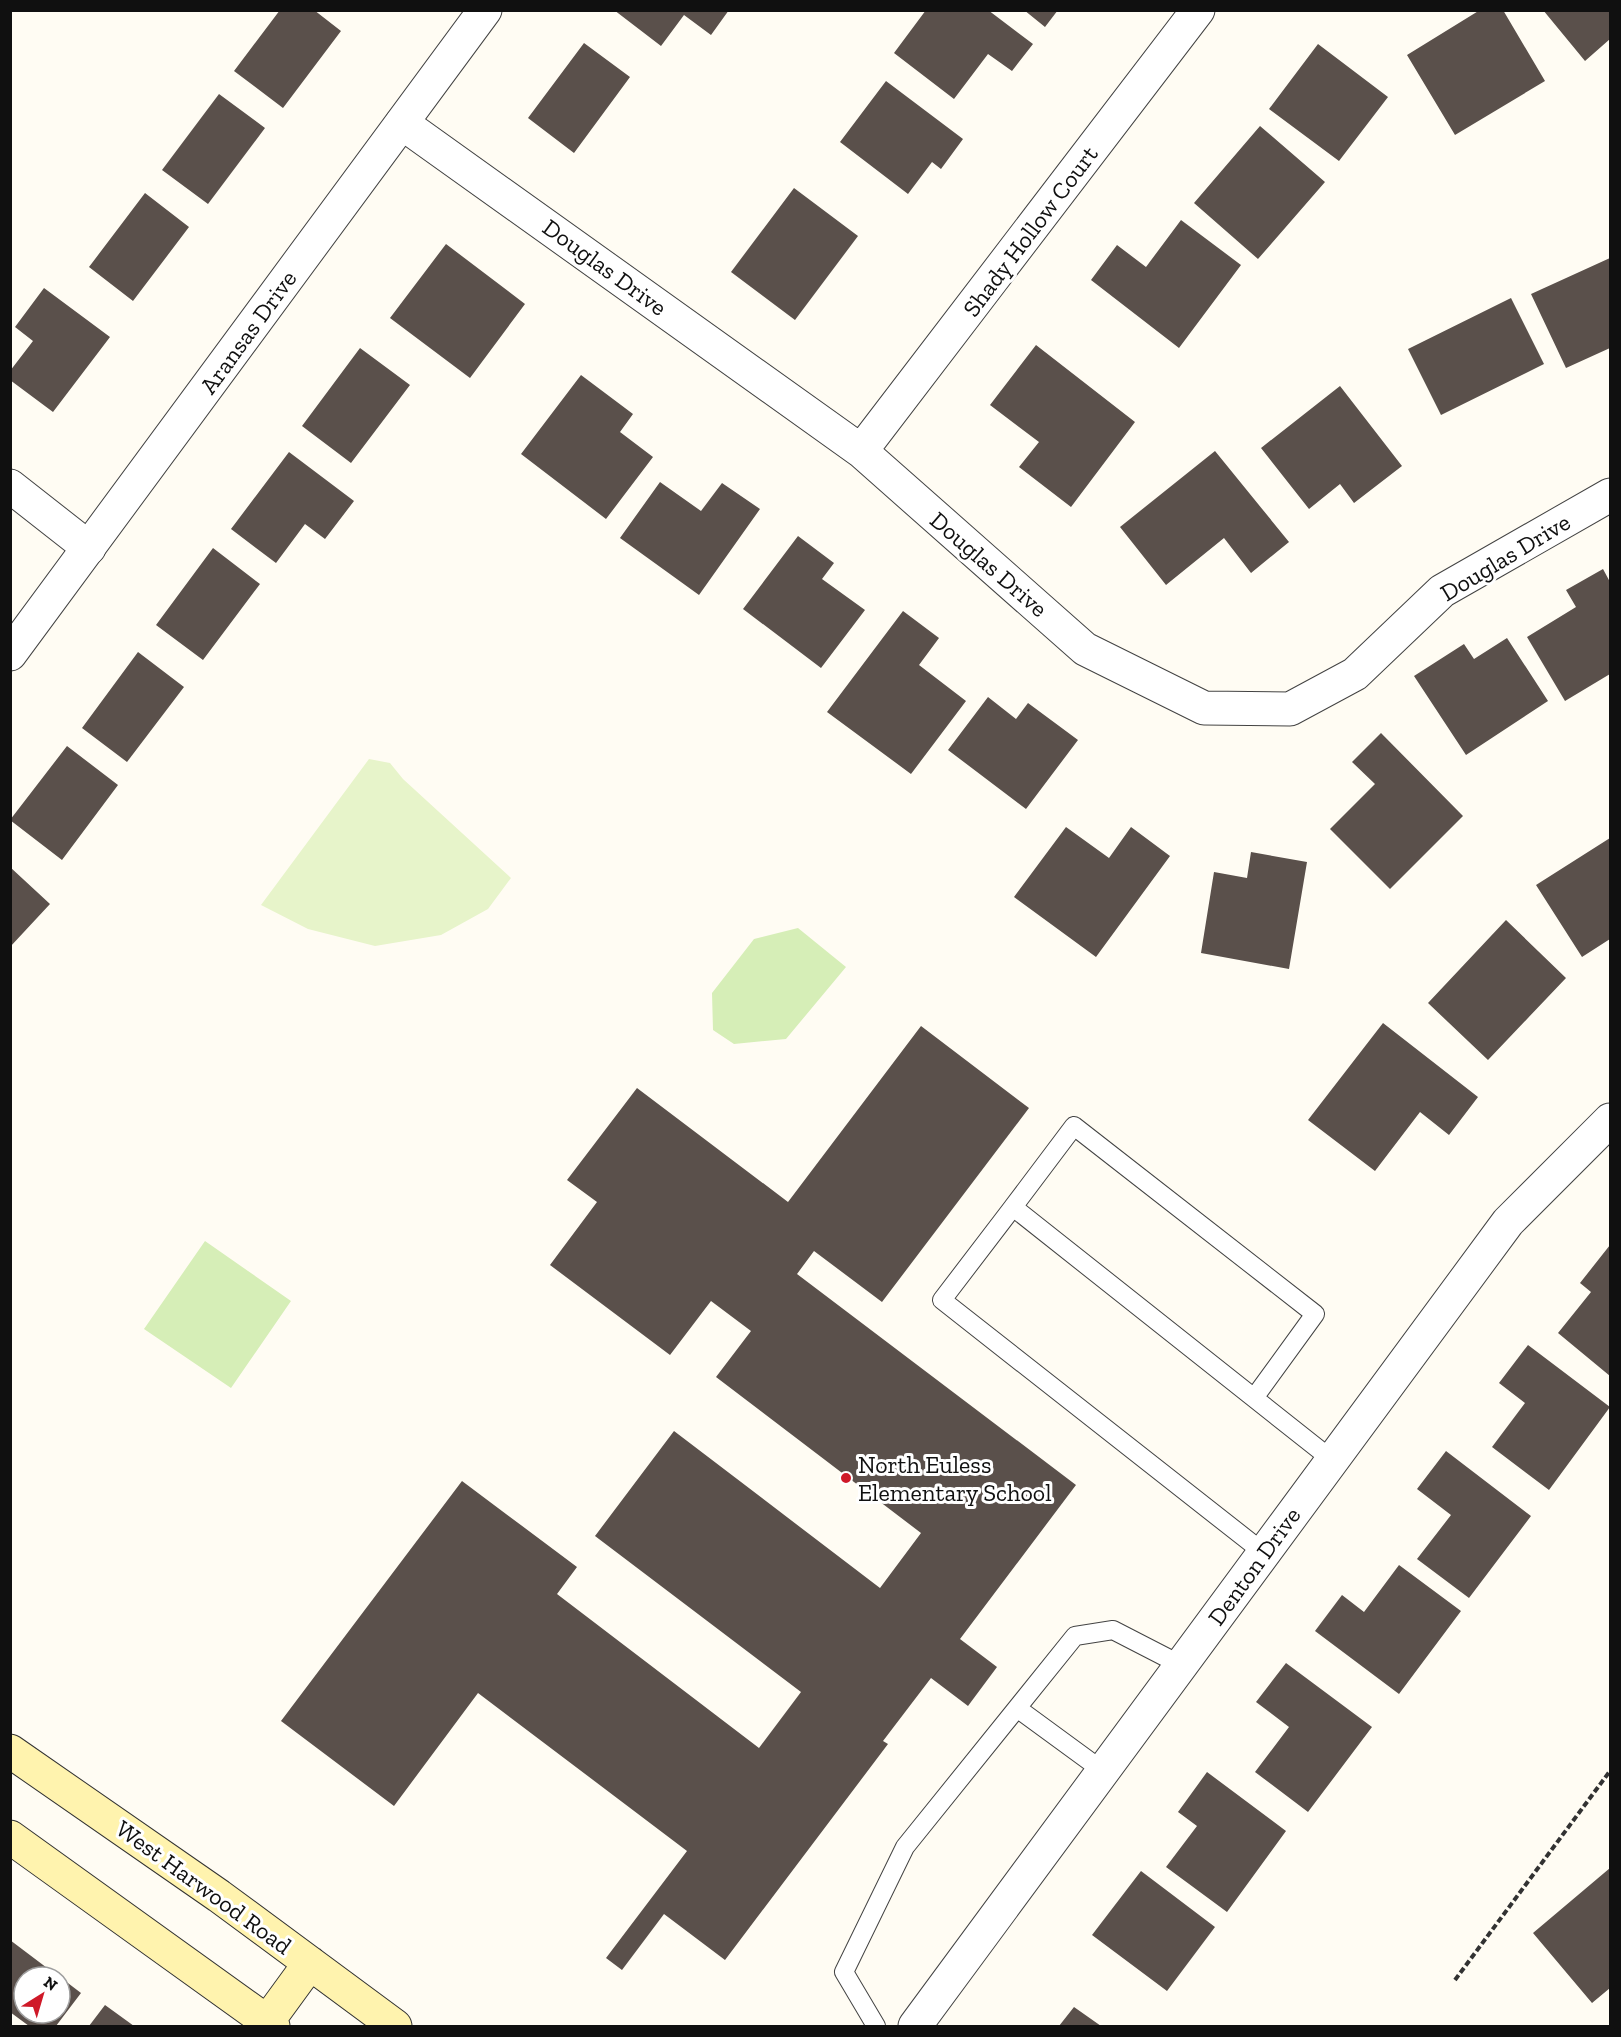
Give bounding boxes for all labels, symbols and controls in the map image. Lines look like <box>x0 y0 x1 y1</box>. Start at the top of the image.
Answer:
street label: Shady Hollow Court <box>956 140 1104 322</box>
street label: Douglas Drive <box>537 212 673 322</box>
street label: Aransas Drive <box>193 265 303 399</box>
street label: Douglas Drive <box>924 505 1054 623</box>
street label: Douglas Drive <box>1435 507 1575 607</box>
place label: North Euless Elementary School <box>858 1450 1052 1507</box>
marker: North Euless Elementary School <box>839 1471 853 1485</box>
street label: Denton Drive <box>1201 1501 1307 1631</box>
street label: West Harwood Road <box>111 1814 297 1960</box>
north arrow <box>12 1965 72 2025</box>
text: N <box>40 1972 61 1995</box>

